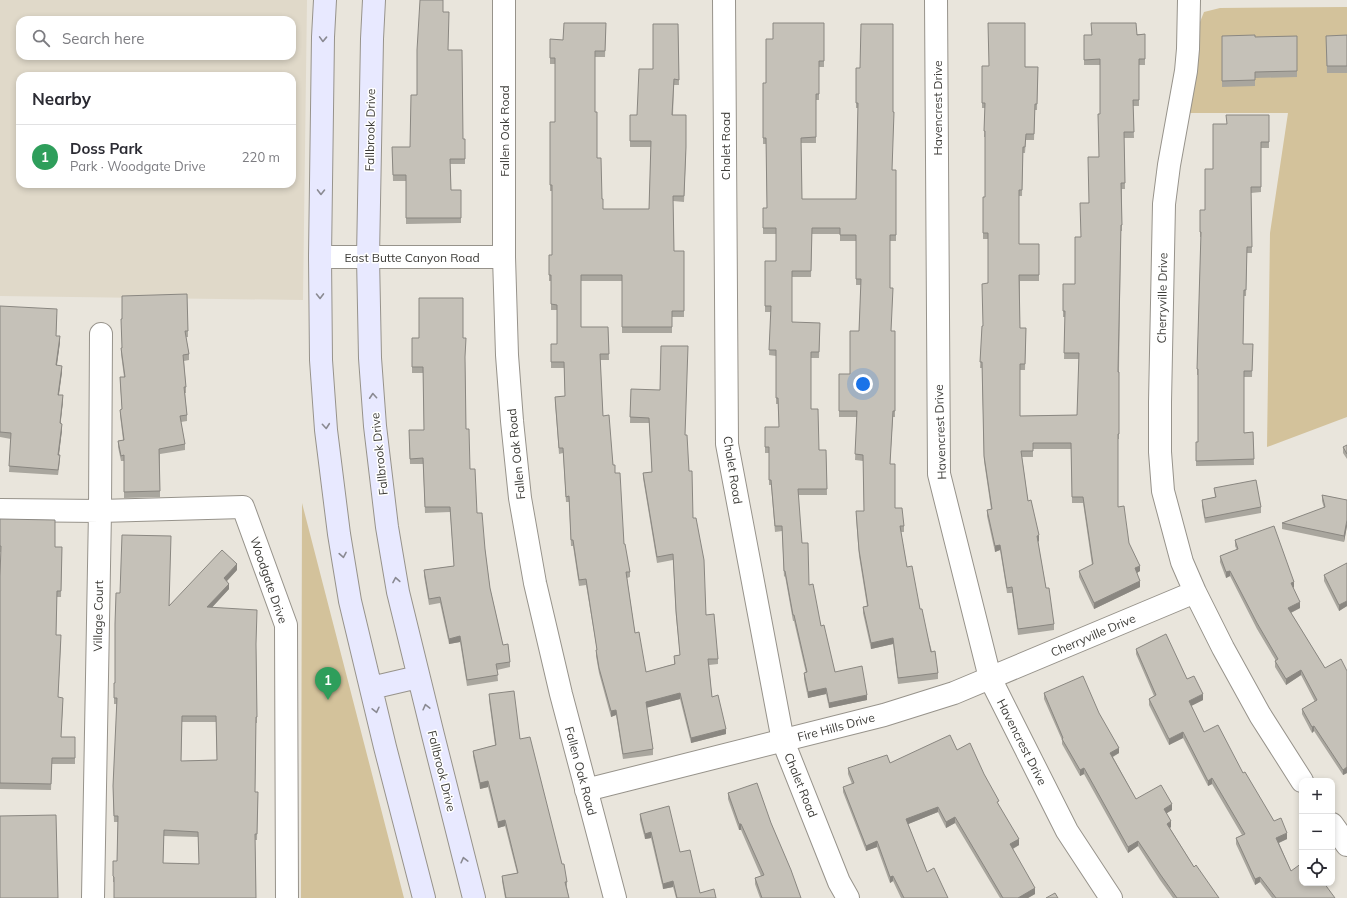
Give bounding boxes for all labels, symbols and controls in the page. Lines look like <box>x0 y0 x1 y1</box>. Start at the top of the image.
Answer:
search box <box>16 16 296 60</box>
icon: search <box>30 27 52 49</box>
text: Search here <box>62 29 144 48</box>
one-way arrow <box>319 36 327 42</box>
street label: Havencrest Drive <box>930 60 945 156</box>
street label: Fallen Oak Road <box>497 85 512 177</box>
text: Nearby <box>32 88 91 109</box>
street label: Fallbrook Drive <box>362 88 378 172</box>
street label: Chalet Road <box>718 112 733 180</box>
text: Doss Park <box>70 139 143 158</box>
text: 1 <box>41 149 49 165</box>
text: 220 m <box>242 149 280 165</box>
text: Park · Woodgate Drive <box>70 158 205 174</box>
one-way arrow <box>317 189 325 195</box>
street label: East Butte Canyon Road <box>344 250 480 265</box>
street label: Cherryville Drive <box>1154 252 1170 344</box>
one-way arrow <box>316 293 324 299</box>
your location <box>853 374 873 394</box>
street label: Havencrest Drive <box>931 384 949 480</box>
one-way arrow <box>368 393 377 399</box>
street label: Fallen Oak Road <box>504 408 528 500</box>
street label: Fallbrook Drive <box>367 412 391 496</box>
one-way arrow <box>322 423 331 429</box>
street label: Chalet Road <box>720 435 746 505</box>
street label: Woodgate Drive <box>247 535 291 625</box>
one-way arrow <box>338 552 346 558</box>
one-way arrow <box>393 577 401 583</box>
street label: Village Court <box>90 580 106 652</box>
street label: Cherryville Drive <box>1048 610 1138 660</box>
pin: 1 <box>315 667 341 700</box>
street label: Havencrest Drive <box>994 696 1050 788</box>
one-way arrow <box>422 704 430 710</box>
one-way arrow <box>371 706 380 713</box>
street label: Fire Hills Drive <box>796 709 876 745</box>
street label: Fallen Oak Road <box>562 725 600 817</box>
street label: Fallbrook Drive <box>425 729 459 813</box>
street label: Chalet Road <box>781 750 821 820</box>
map controls <box>1299 778 1335 886</box>
button: + <box>1299 778 1335 814</box>
button: − <box>1299 814 1335 850</box>
button: locate <box>1299 850 1335 886</box>
one-way arrow <box>460 857 469 864</box>

